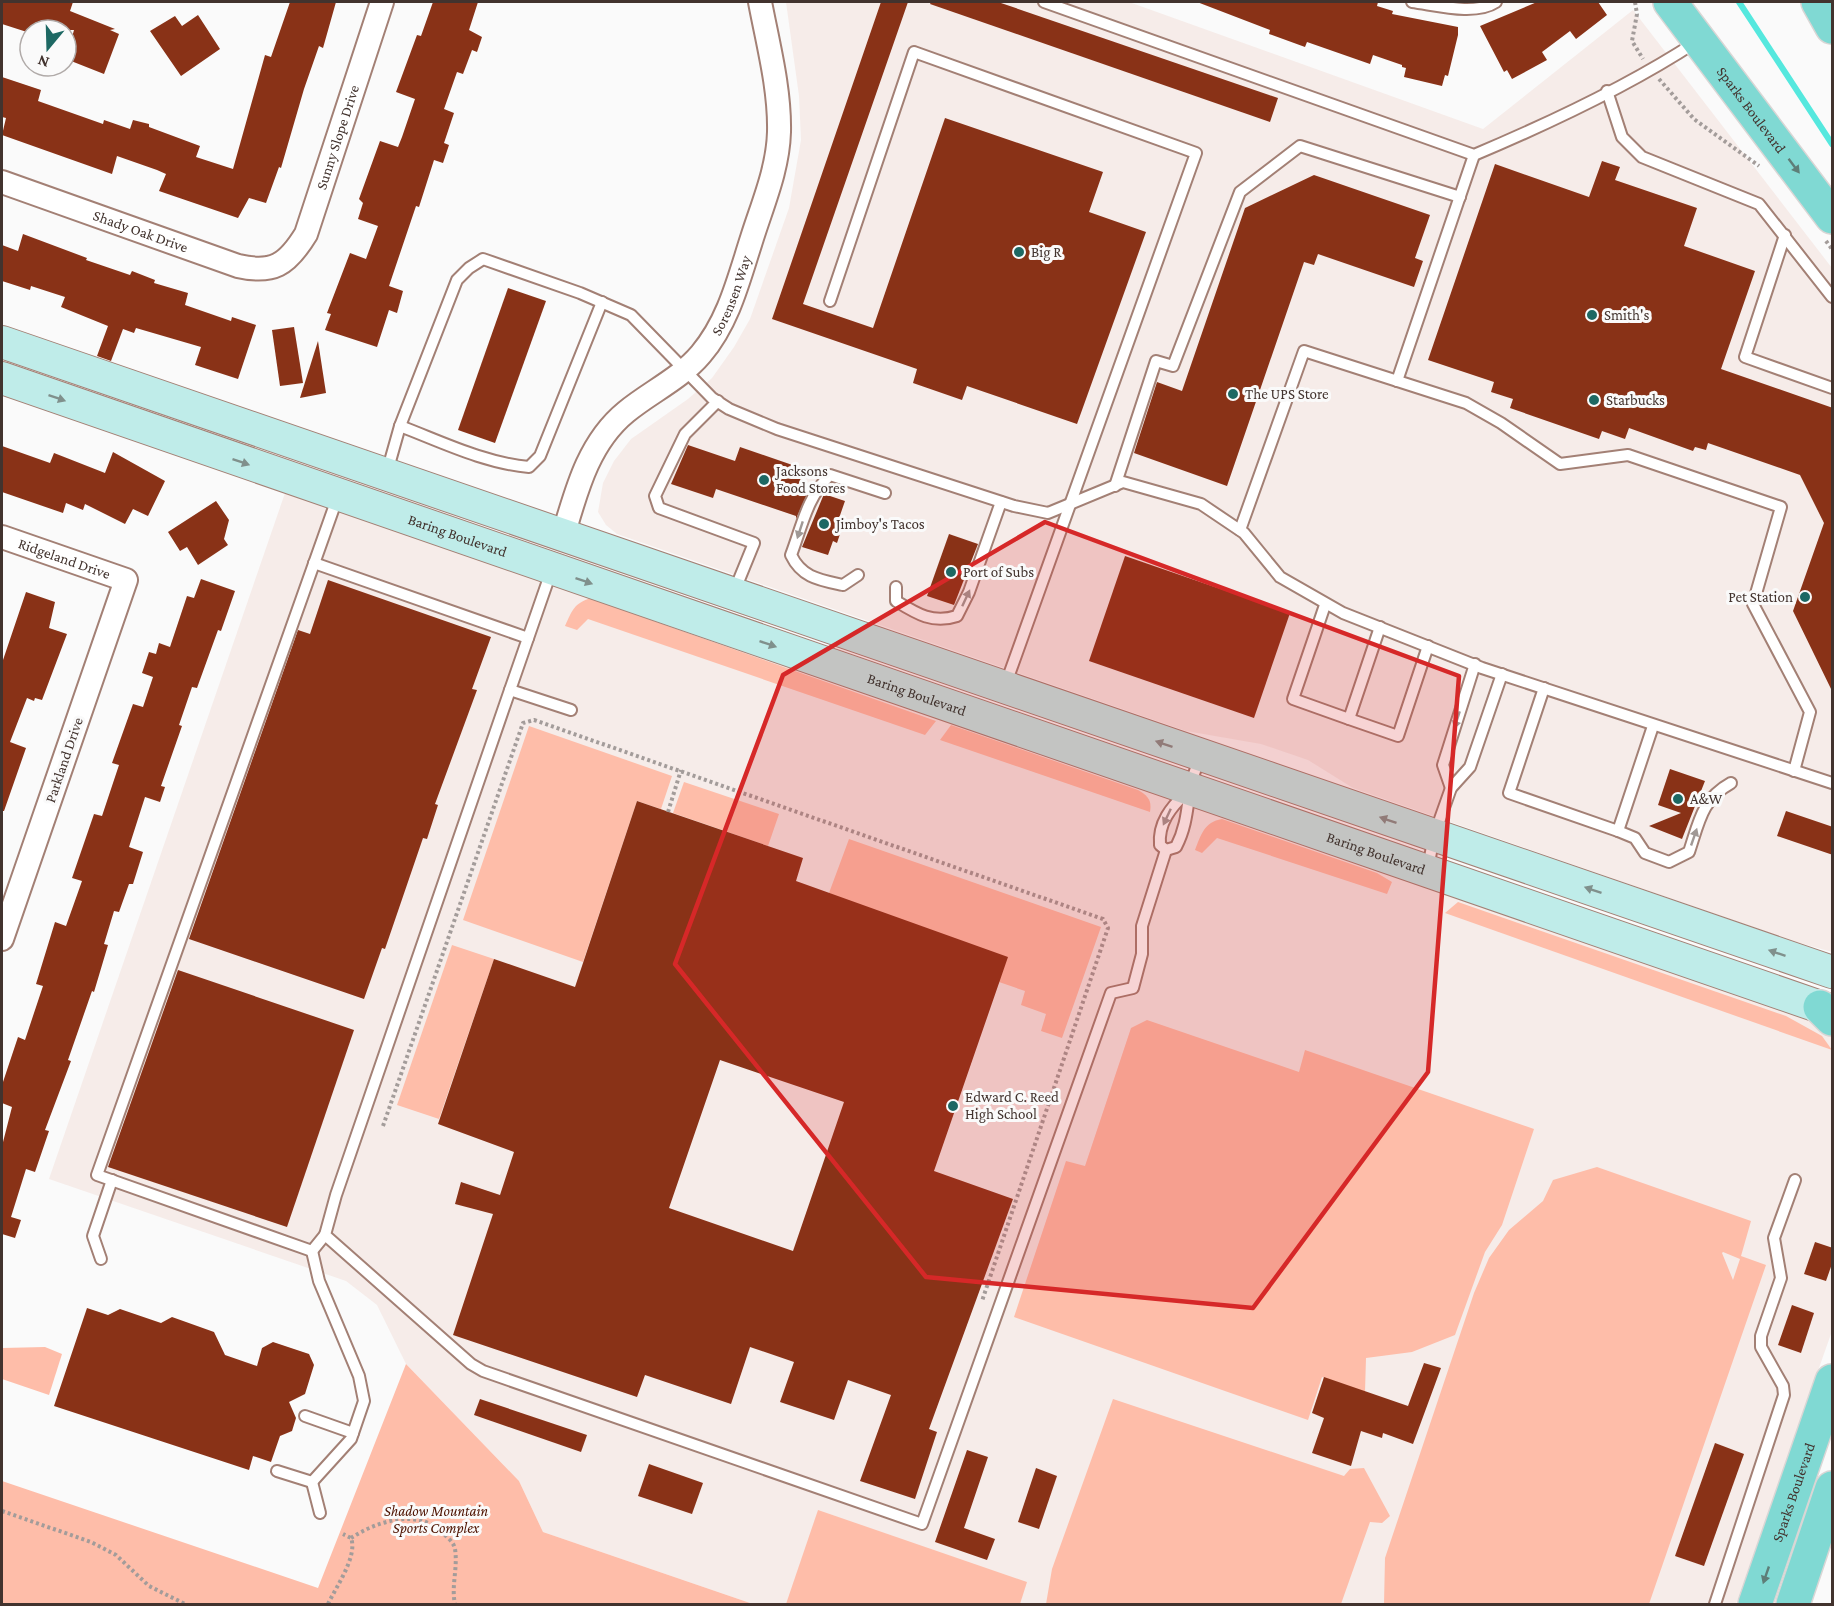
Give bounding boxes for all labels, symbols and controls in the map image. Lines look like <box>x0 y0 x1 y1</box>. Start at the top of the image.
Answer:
north arrow <box>18 18 78 78</box>
text: N <box>35 52 51 72</box>
street label: Sparks Boulevard <box>1714 64 1789 156</box>
street label: Sunny Slope Drive <box>313 83 362 192</box>
one-way arrow <box>1787 158 1799 173</box>
street label: Shady Oak Drive <box>91 207 190 256</box>
place label: Big R <box>1031 244 1062 261</box>
marker: Big R <box>1012 245 1026 259</box>
street label: Sorensen Way <box>708 253 755 338</box>
place label: Smith's <box>1604 307 1649 323</box>
marker: Smith's <box>1585 308 1599 322</box>
place label: The UPS Store <box>1245 386 1329 402</box>
marker: The UPS Store <box>1226 387 1240 401</box>
place label: Starbucks <box>1606 392 1665 408</box>
one-way arrow <box>48 393 66 403</box>
marker: Starbucks <box>1587 393 1601 407</box>
one-way arrow <box>232 457 250 467</box>
place label: Jacksons Food Stores <box>774 463 846 496</box>
marker: Jacksons Food Stores <box>757 473 771 487</box>
street label: Baring Boulevard <box>406 511 509 560</box>
place label: Jimboy's Tacos <box>834 516 925 533</box>
marker: Jimboy's Tacos <box>817 517 831 531</box>
one-way arrow <box>795 521 804 539</box>
street label: Ridgeland Drive <box>16 535 113 582</box>
place label: Port of Subs <box>963 564 1034 580</box>
marker: Port of Subs <box>944 565 958 579</box>
one-way arrow <box>575 576 593 586</box>
one-way arrow <box>961 589 970 606</box>
place label: Pet Station <box>1728 589 1793 605</box>
marker: Pet Station <box>1798 590 1812 604</box>
one-way arrow <box>759 640 777 649</box>
street label: Baring Boulevard <box>865 670 968 719</box>
one-way arrow <box>1452 711 1461 729</box>
street label: Parkland Drive <box>42 715 86 805</box>
one-way arrow <box>1155 739 1173 749</box>
place label: A&W <box>1690 791 1723 807</box>
marker: A&W <box>1671 792 1685 806</box>
one-way arrow <box>1162 809 1171 826</box>
one-way arrow <box>1379 815 1397 825</box>
one-way arrow <box>1690 828 1700 846</box>
street label: Baring Boulevard <box>1325 829 1428 878</box>
one-way arrow <box>1584 885 1602 895</box>
one-way arrow <box>1768 948 1786 958</box>
place label: Edward C. Reed High School <box>965 1089 1059 1123</box>
marker: Edward C. Reed High School <box>946 1099 960 1113</box>
street label: Sparks Boulevard <box>1769 1441 1818 1544</box>
park label: Shadow Mountain Sports Complex <box>384 1503 489 1537</box>
one-way arrow <box>1760 1566 1770 1584</box>

